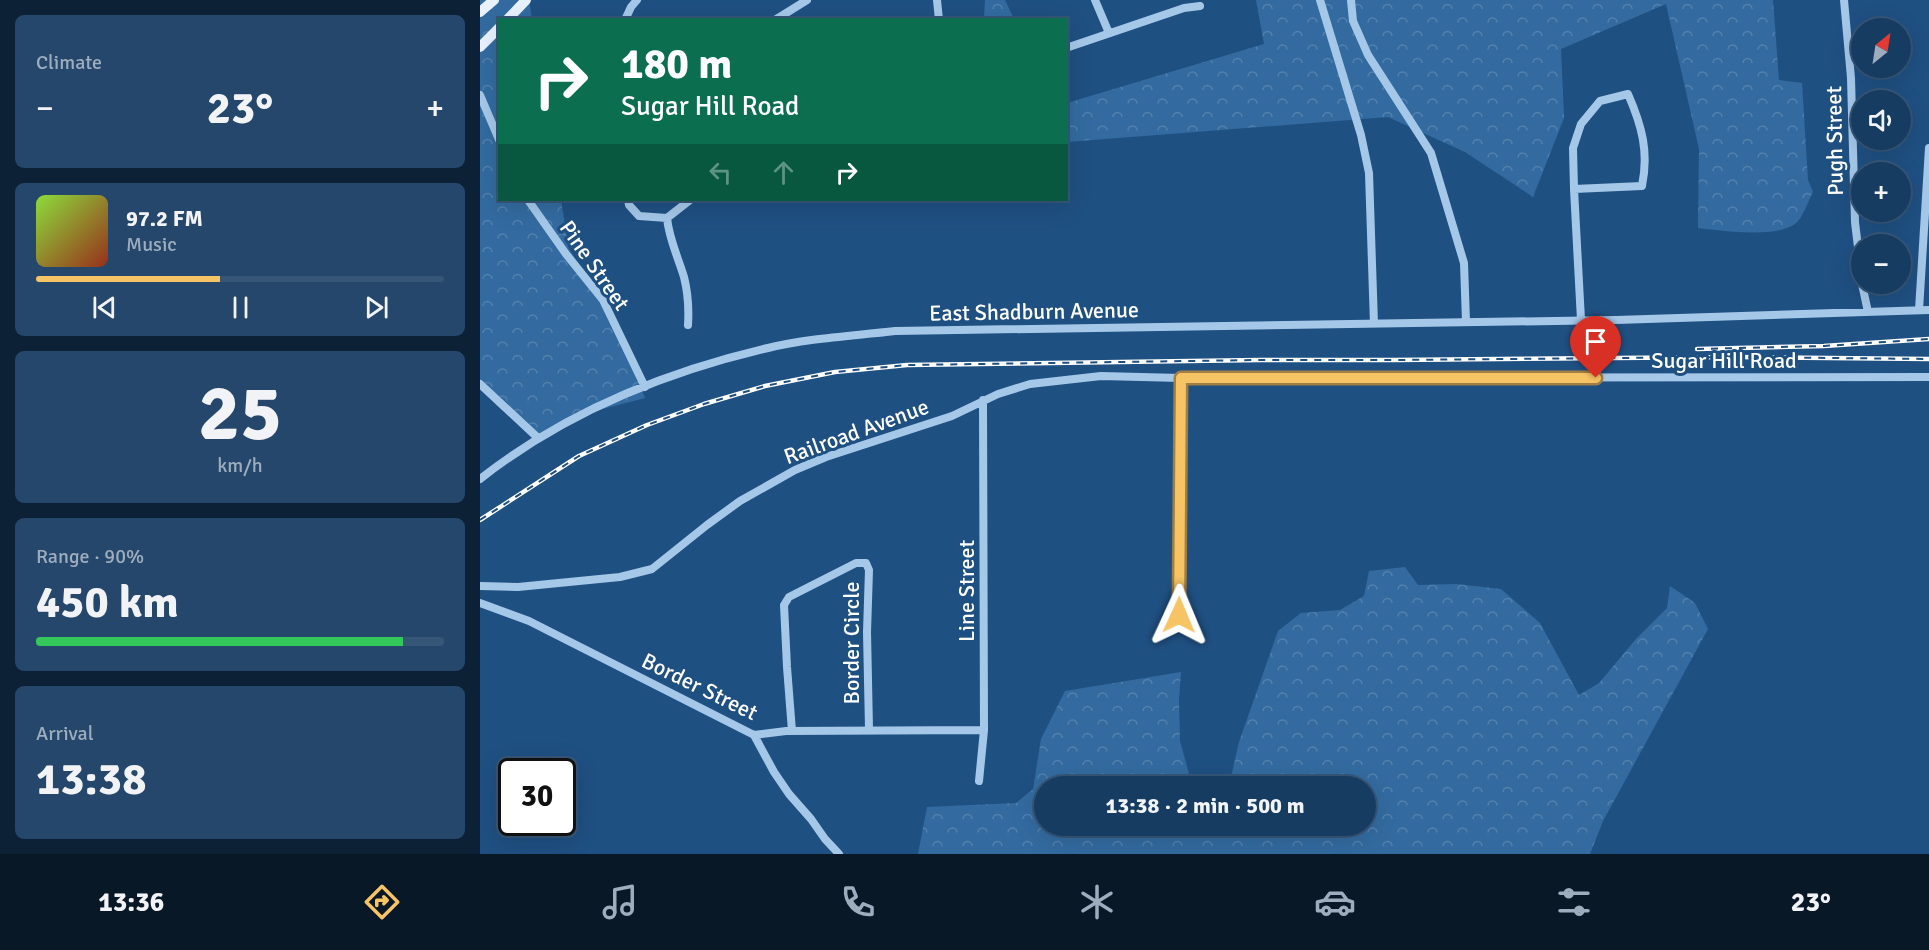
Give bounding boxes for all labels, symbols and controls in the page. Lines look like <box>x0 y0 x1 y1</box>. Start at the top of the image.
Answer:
north arrow <box>1851 18 1911 78</box>
map controls <box>1851 18 1911 294</box>
text: 180 m <box>621 39 732 90</box>
icon: right <box>522 42 600 120</box>
text: Climate <box>36 50 102 75</box>
text: 23° <box>207 81 273 136</box>
street label: Pugh Street <box>1820 85 1849 196</box>
text: − <box>36 88 54 129</box>
text: + <box>426 88 444 129</box>
text: Sugar Hill Road <box>621 90 799 123</box>
button: sound <box>1851 90 1911 150</box>
icon: left <box>704 156 737 189</box>
icon: ahead <box>767 156 800 189</box>
icon: right <box>830 156 863 189</box>
button: + <box>1851 162 1911 222</box>
text: 97.2 FM <box>126 205 203 232</box>
street label: Pine Street <box>554 215 636 316</box>
text: Music <box>126 232 177 257</box>
button: − <box>1851 234 1911 294</box>
icon: previous <box>88 291 121 324</box>
icon: pause <box>224 291 257 324</box>
icon: next <box>360 291 393 324</box>
street label: East Shadburn Avenue <box>929 296 1139 327</box>
pin <box>1570 316 1621 378</box>
icon: arrive <box>1579 325 1612 358</box>
street label: Sugar Hill Road <box>1651 347 1797 374</box>
text: 25 <box>198 366 282 462</box>
street label: Railroad Avenue <box>780 393 932 470</box>
text: km/h <box>217 453 263 478</box>
street label: Line Street <box>953 540 980 642</box>
text: Range · 90% <box>36 544 144 569</box>
text: 450 km <box>36 575 179 630</box>
street label: Border Circle <box>838 582 865 704</box>
position arrow <box>1147 583 1211 647</box>
street label: Border Street <box>637 647 762 726</box>
text: Arrival <box>36 721 94 746</box>
text: 13:38 <box>36 752 146 807</box>
speed limit sign: 30 <box>498 758 576 836</box>
text: 13:38 · 2 min · 500 m <box>1105 792 1305 819</box>
icon: directions <box>361 881 403 923</box>
icon: music <box>599 881 641 923</box>
icon: phone <box>837 881 879 923</box>
icon: climate <box>1076 881 1118 923</box>
icon: car <box>1314 881 1356 923</box>
icon: filters <box>1553 881 1595 923</box>
text: 13:36 <box>98 886 164 919</box>
text: 23° <box>1791 886 1831 919</box>

